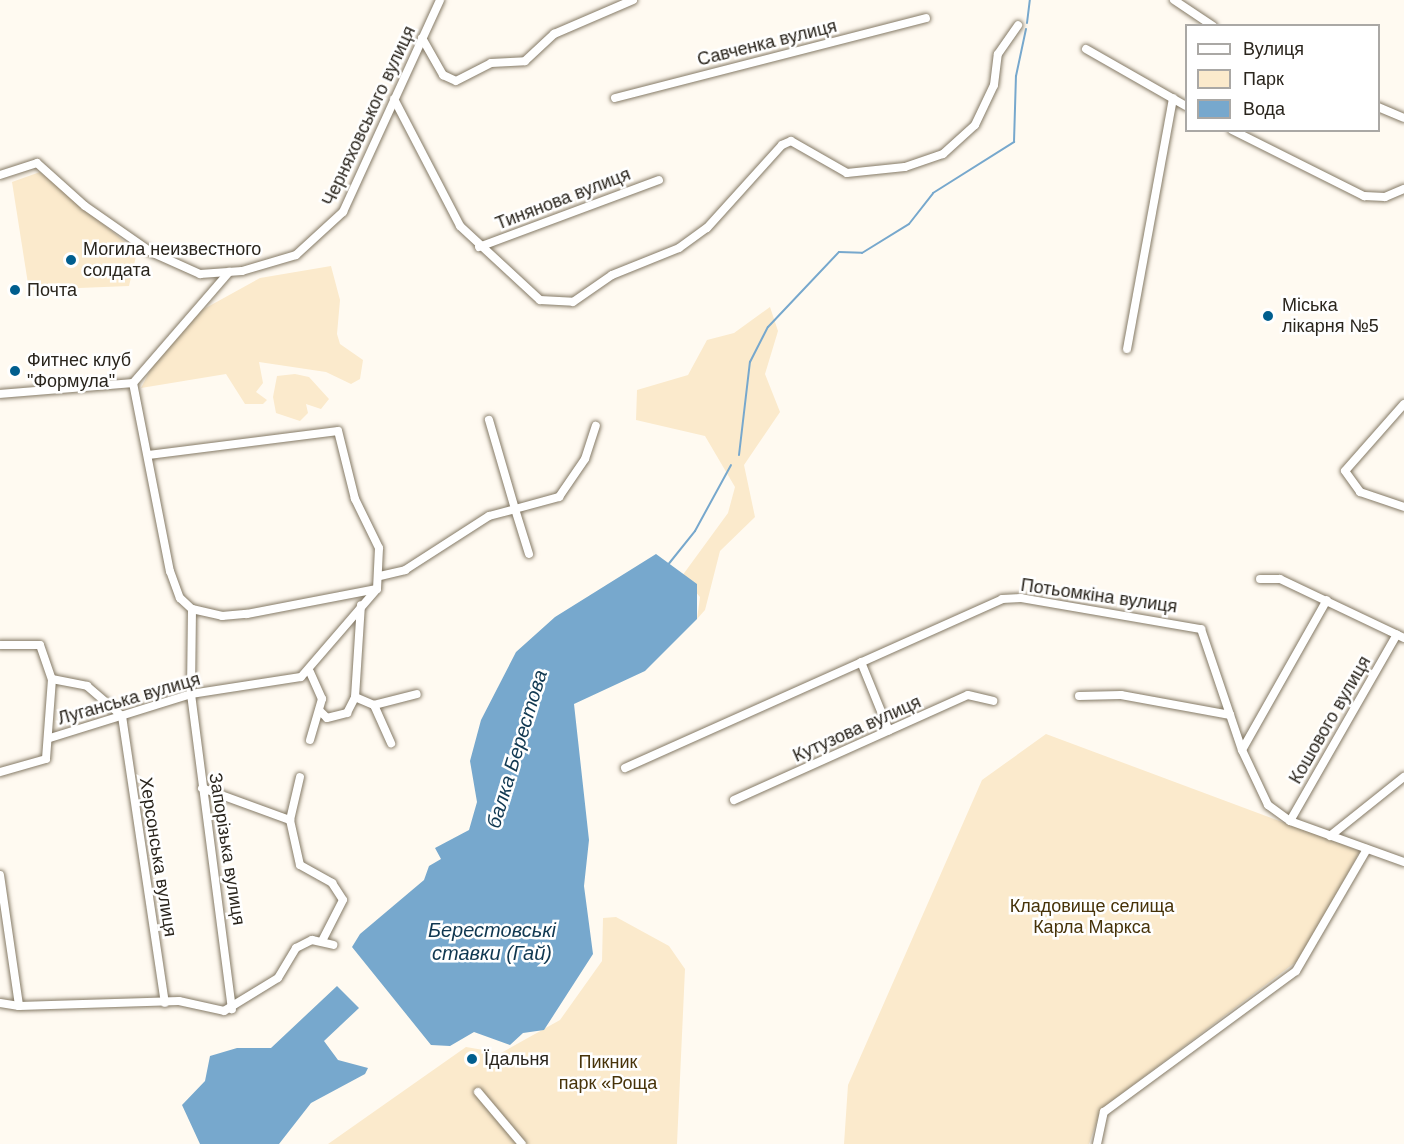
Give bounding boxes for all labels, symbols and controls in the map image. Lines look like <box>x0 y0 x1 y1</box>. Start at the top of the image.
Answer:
street label: Савченка вулиця <box>695 15 839 71</box>
street label: Черняховського вулиця <box>318 23 420 209</box>
legend <box>1185 24 1380 132</box>
text: Вулиця <box>1243 39 1304 59</box>
text: Парк <box>1243 69 1284 89</box>
text: Вода <box>1243 99 1285 119</box>
street label: Тинянова вулиця <box>493 163 633 235</box>
place label: Могила неизвестного солдата <box>83 239 261 282</box>
marker: Могила неизвестного солдата <box>64 253 78 267</box>
place label: Почта <box>27 279 77 301</box>
marker: Почта <box>8 283 22 297</box>
place label: Міська лікарня №5 <box>1282 295 1379 338</box>
marker: Міська лікарня №5 <box>1259 307 1277 325</box>
place label: Фитнес клуб "Формула" <box>27 350 131 392</box>
marker: Фитнес клуб "Формула" <box>8 364 22 378</box>
street label: Потьомкіна вулиця <box>1019 574 1179 618</box>
street label: Кошового вулиця <box>1285 652 1375 788</box>
water label: балка Берестова <box>481 667 553 831</box>
street label: Луганська вулиця <box>55 668 203 730</box>
street label: Кутузова вулиця <box>790 691 924 767</box>
street label: Запорізька вулиця <box>204 771 250 927</box>
street label: Херсонська вулиця <box>135 776 181 938</box>
park label: Кладовище селища Карла Маркса <box>1010 896 1174 938</box>
water label: Берестовські ставки (Гай) <box>428 918 556 965</box>
place label: Їдальня <box>484 1048 549 1070</box>
marker: Їдальня <box>465 1052 479 1066</box>
park label: Пикник парк «Роща <box>559 1052 657 1094</box>

